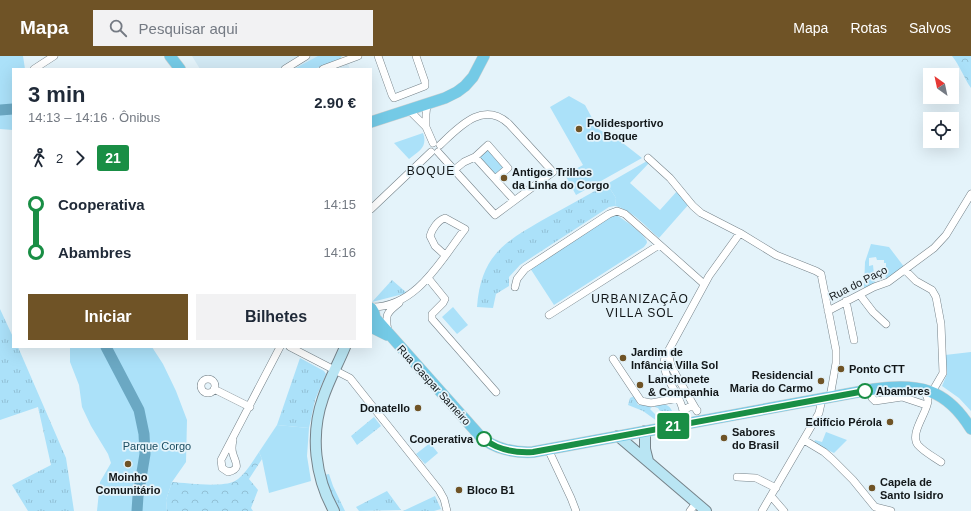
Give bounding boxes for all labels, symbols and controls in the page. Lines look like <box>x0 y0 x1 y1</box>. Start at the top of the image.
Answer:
search box <box>93 10 373 46</box>
text: Mapa <box>20 17 69 38</box>
icon: search <box>107 17 129 39</box>
text: Pesquisar aqui <box>139 20 238 37</box>
text: Mapa <box>793 20 828 36</box>
text: Rotas <box>850 20 887 36</box>
text: Salvos <box>909 20 951 36</box>
north arrow <box>923 68 959 104</box>
map controls <box>923 68 959 148</box>
text: 3 min <box>28 82 85 107</box>
text: 2.90 € <box>314 94 356 111</box>
text: 14:13 – 14:16 · Ônibus <box>28 110 160 125</box>
button: locate <box>923 112 959 148</box>
place label: Polidesportivo do Boque <box>587 117 664 142</box>
marker: Polidesportivo do Boque <box>574 124 584 134</box>
icon: walk <box>28 147 50 169</box>
icon: forward <box>69 147 91 169</box>
text: 21 <box>105 150 121 166</box>
text: 2 <box>56 151 63 166</box>
district label: BOQUE <box>407 164 455 178</box>
place label: Antigos Trilhos da Linha do Corgo <box>512 166 609 191</box>
marker: Antigos Trilhos da Linha do Corgo <box>499 173 509 183</box>
text: Cooperativa <box>58 196 145 213</box>
text: 14:15 <box>323 197 356 212</box>
text: Abambres <box>58 244 131 261</box>
text: 14:16 <box>323 245 356 260</box>
street label: Rua do Paço <box>827 263 889 303</box>
district label: URBANIZAÇÃO VILLA SOL <box>591 292 689 320</box>
button: Iniciar <box>28 294 188 340</box>
button: Bilhetes <box>196 294 356 340</box>
street label: Rua Gaspar Sameiro <box>395 343 473 427</box>
place label: Jardim de Infância Villa Sol <box>631 346 718 371</box>
marker: Jardim de Infância Villa Sol <box>618 353 628 363</box>
place label: Ponto CTT <box>849 363 905 375</box>
marker: Ponto CTT <box>836 364 846 374</box>
place label: Residencial Maria do Carmo <box>730 369 813 394</box>
place label: Lanchonete & Companhia <box>648 373 720 398</box>
marker: Residencial Maria do Carmo <box>816 376 826 386</box>
marker: Lanchonete & Companhia <box>635 380 645 390</box>
marker: Abambres <box>857 383 873 399</box>
place label: Abambres <box>876 385 930 397</box>
place label: Donatello <box>360 402 410 414</box>
marker: Donatello <box>413 403 423 413</box>
line badge: 21 <box>655 413 691 439</box>
place label: Edifício Pérola <box>806 416 883 428</box>
marker: Edifício Pérola <box>885 417 895 427</box>
text: 21 <box>665 418 681 434</box>
place label: Sabores do Brasil <box>732 426 779 451</box>
marker: Cooperativa <box>476 431 492 447</box>
place label: Cooperativa <box>409 433 474 445</box>
marker: Sabores do Brasil <box>719 433 729 443</box>
park label: Parque Corgo <box>123 440 191 452</box>
marker: Moinho Comunitário <box>123 459 133 469</box>
place label: Moinho Comunitário <box>96 471 161 496</box>
place label: Capela de Santo Isidro <box>880 476 944 501</box>
marker: Capela de Santo Isidro <box>867 483 877 493</box>
place label: Bloco B1 <box>467 484 515 496</box>
marker: Bloco B1 <box>454 485 464 495</box>

